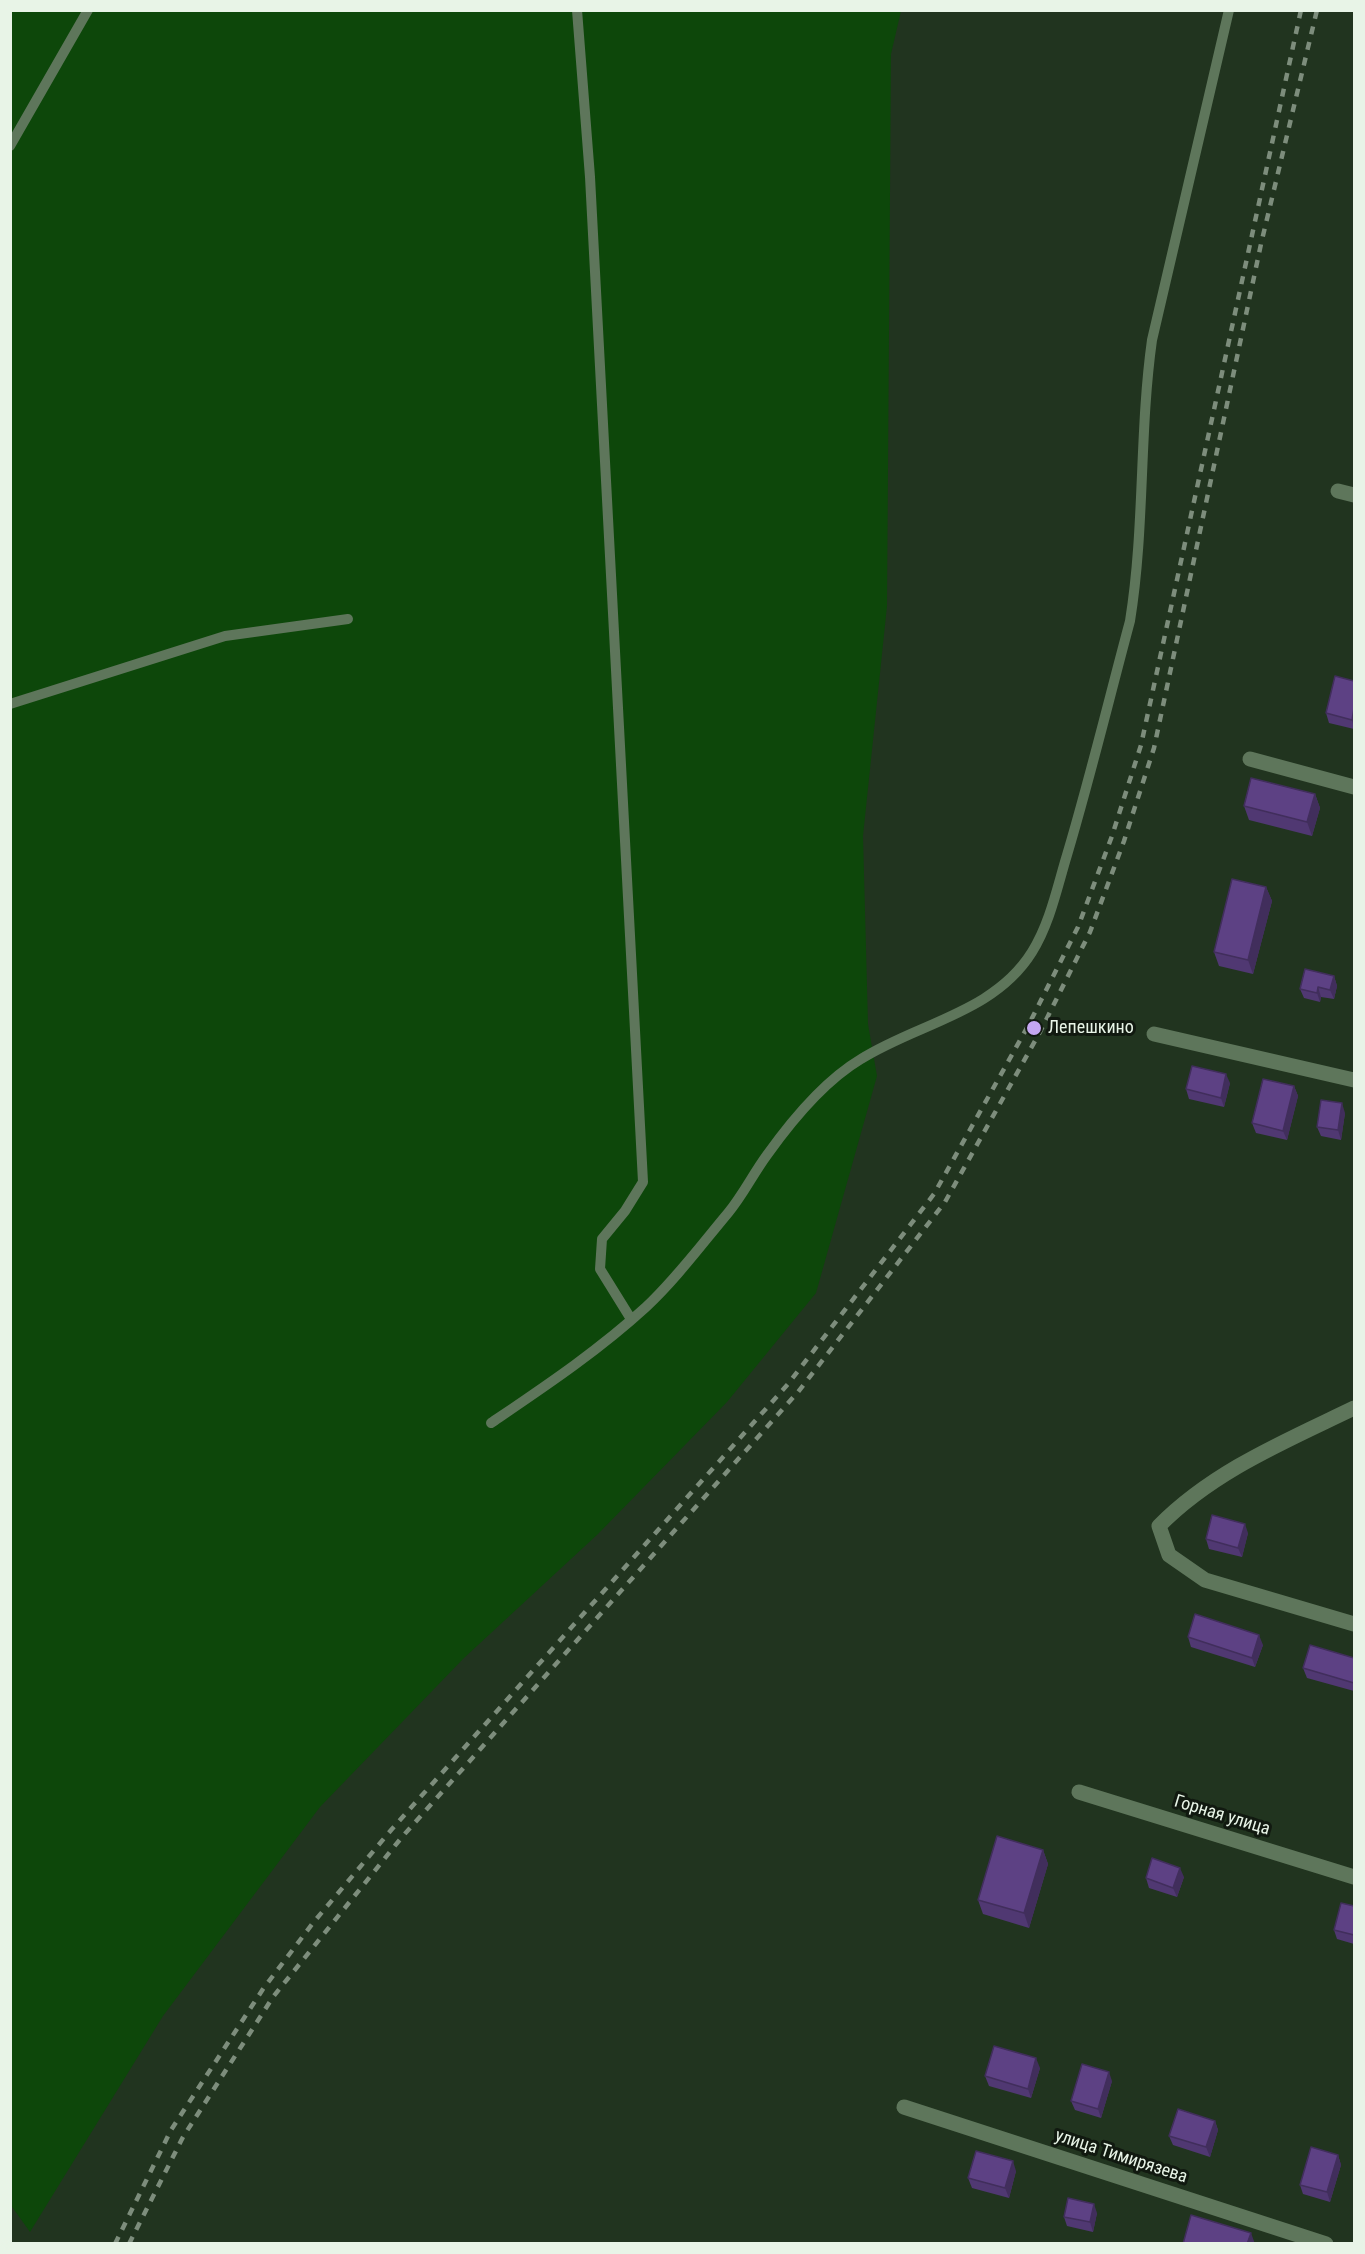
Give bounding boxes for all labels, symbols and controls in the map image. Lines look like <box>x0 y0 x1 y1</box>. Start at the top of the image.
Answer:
place label: Лепешкино <box>1048 1017 1134 1039</box>
marker: Лепешкино <box>1025 1019 1043 1037</box>
street label: Горная улица <box>1171 1791 1273 1841</box>
street label: улица Тимирязева <box>1052 2125 1190 2189</box>

